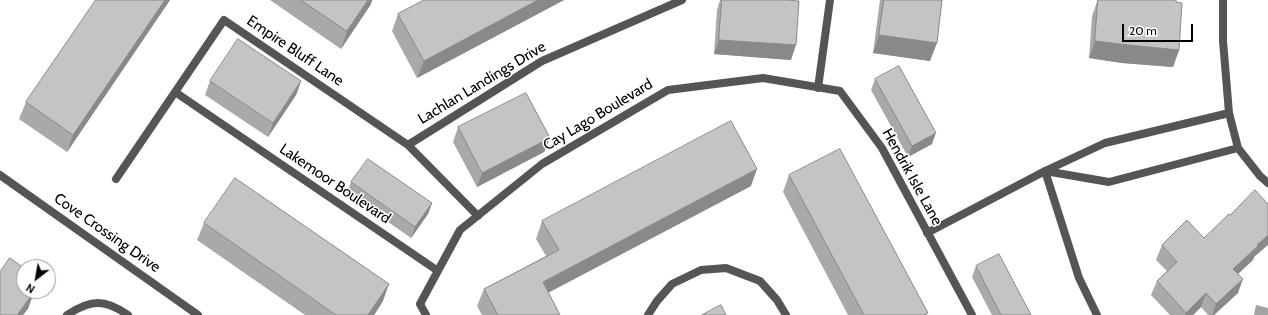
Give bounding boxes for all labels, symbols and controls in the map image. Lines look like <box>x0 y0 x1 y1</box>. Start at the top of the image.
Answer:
street label: Empire Bluff Lane <box>243 12 347 90</box>
scale bar <box>1124 16 1195 42</box>
text: 20 m <box>1129 23 1157 38</box>
street label: Lachlan Landings Drive <box>415 38 549 128</box>
street label: Cay Lago Boulevard <box>540 75 656 155</box>
street label: Hendrik Isle Lane <box>878 125 946 229</box>
street label: Lakemoor Boulevard <box>276 140 394 228</box>
street label: Cove Crossing Drive <box>50 190 164 276</box>
north arrow <box>16 259 56 299</box>
text: N <box>23 280 37 296</box>

